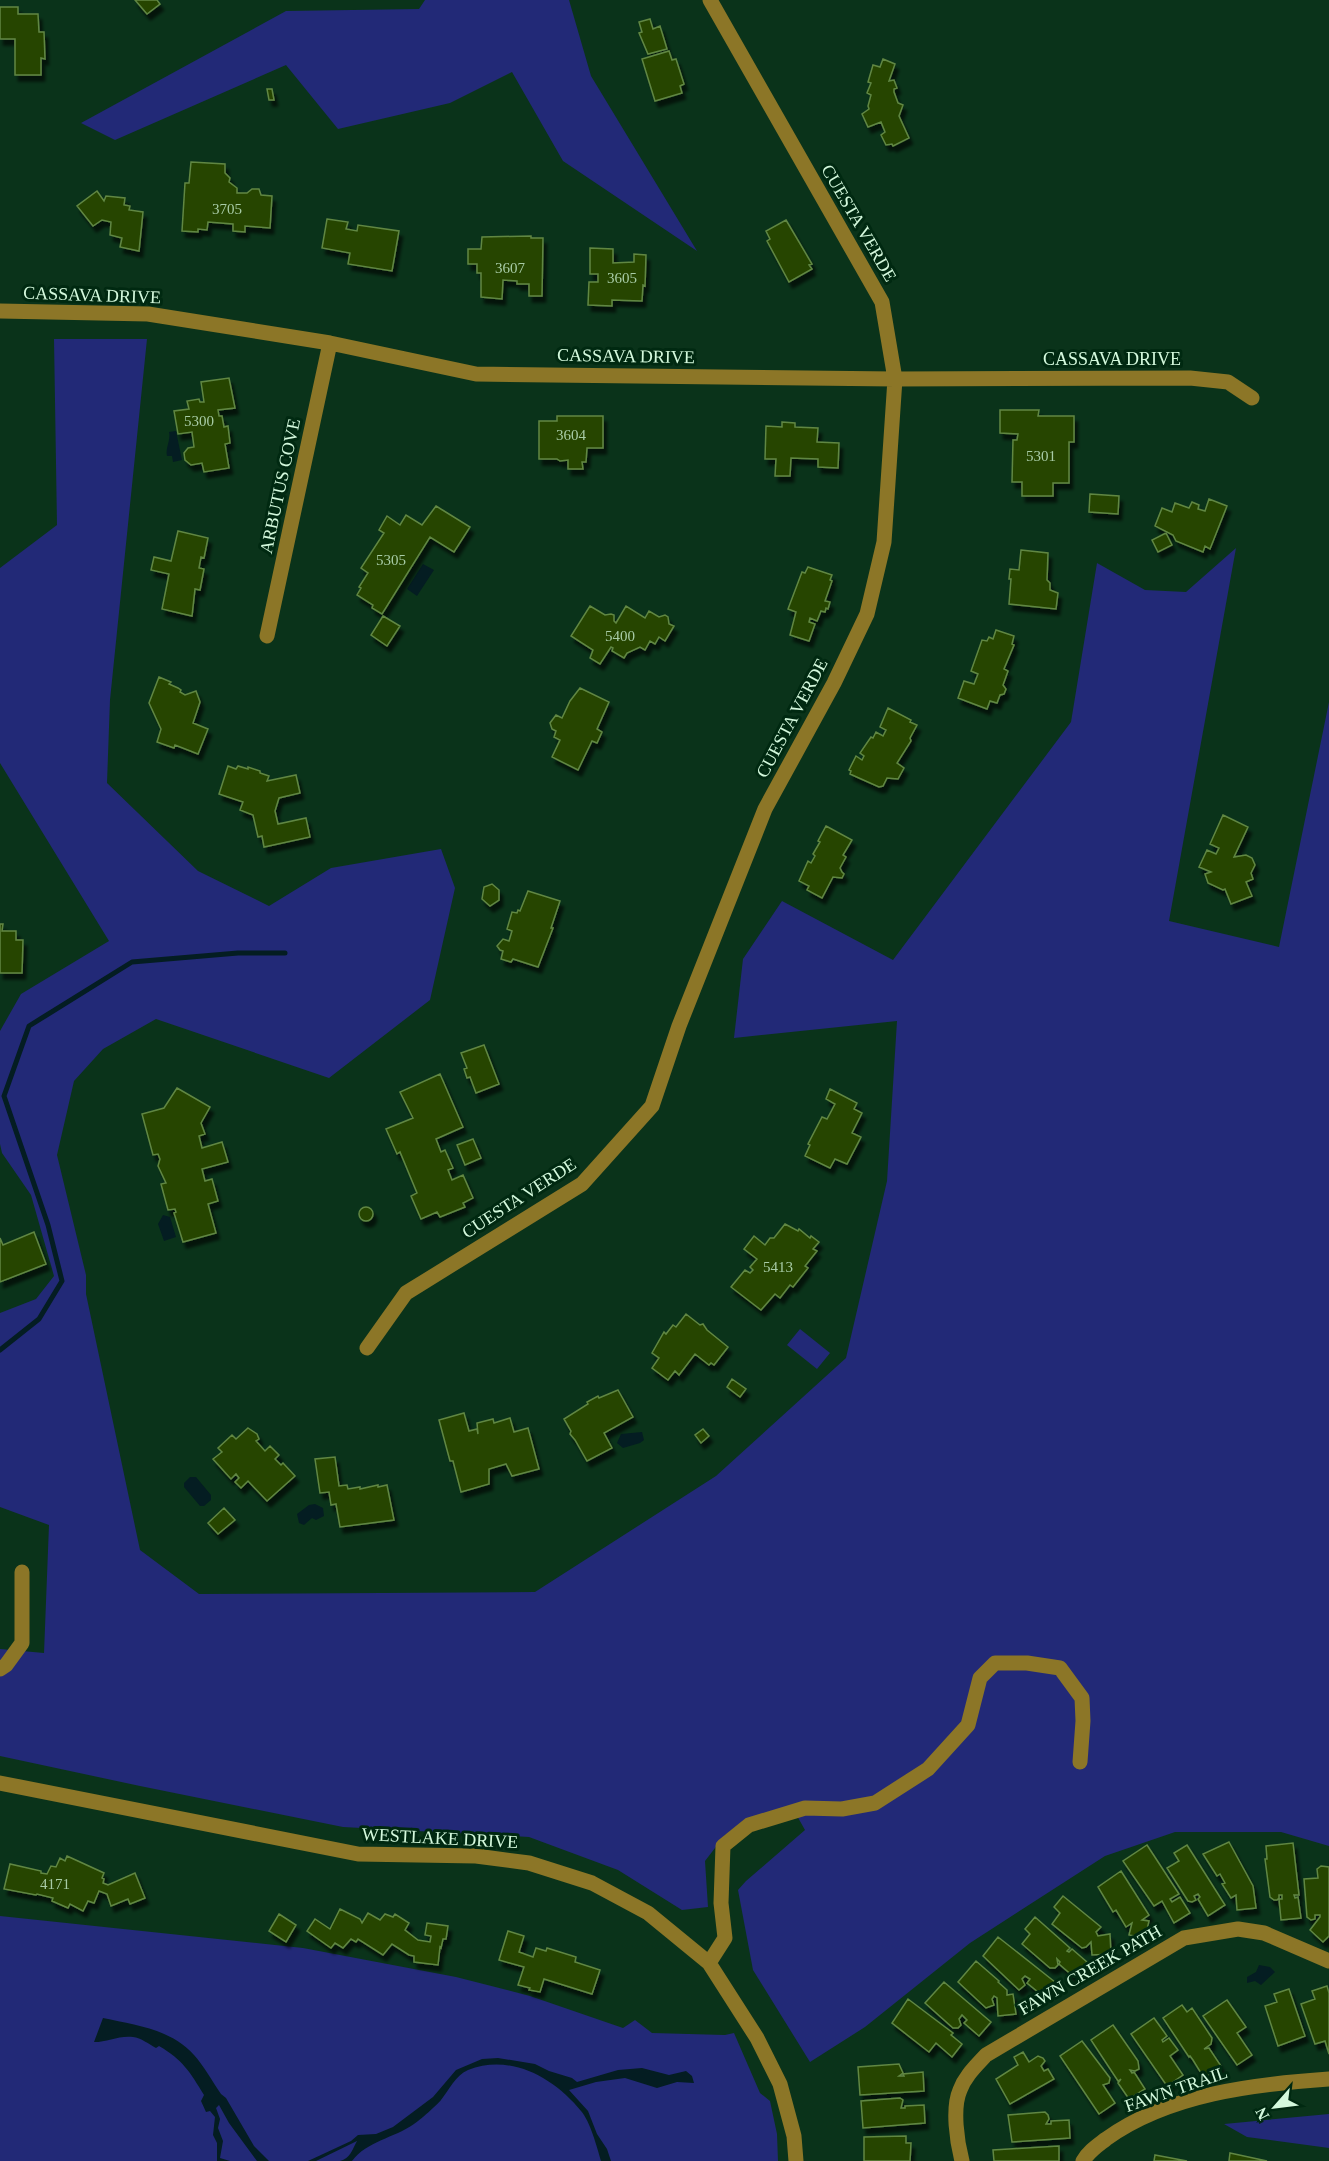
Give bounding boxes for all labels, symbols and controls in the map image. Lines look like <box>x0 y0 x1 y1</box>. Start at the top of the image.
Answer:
street label: CUESTA VERDE <box>817 161 901 285</box>
house number: 3705 <box>212 201 242 217</box>
house number: 3607 <box>495 260 526 276</box>
house number: 3605 <box>607 270 637 286</box>
street label: CASSAVA DRIVE <box>23 283 161 307</box>
street label: CASSAVA DRIVE <box>557 345 695 367</box>
street label: CASSAVA DRIVE <box>1043 349 1181 369</box>
house number: 5300 <box>184 413 214 429</box>
street label: ARBUTUS COVE <box>256 417 304 555</box>
house number: 3604 <box>556 427 587 443</box>
house number: 5301 <box>1026 448 1056 464</box>
house number: 5305 <box>376 552 406 568</box>
house number: 5400 <box>605 628 635 644</box>
street label: CUESTA VERDE <box>752 655 832 781</box>
street label: CUESTA VERDE <box>458 1154 580 1242</box>
house number: 5413 <box>763 1259 793 1275</box>
street label: WESTLAKE DRIVE <box>361 1824 519 1852</box>
house number: 4171 <box>40 1876 70 1892</box>
street label: FAWN CREEK PATH <box>1015 1921 1165 2019</box>
street label: FAWN TRAIL <box>1122 2062 1230 2116</box>
north arrow <box>1245 2077 1305 2137</box>
text: N <box>1252 2104 1272 2123</box>

